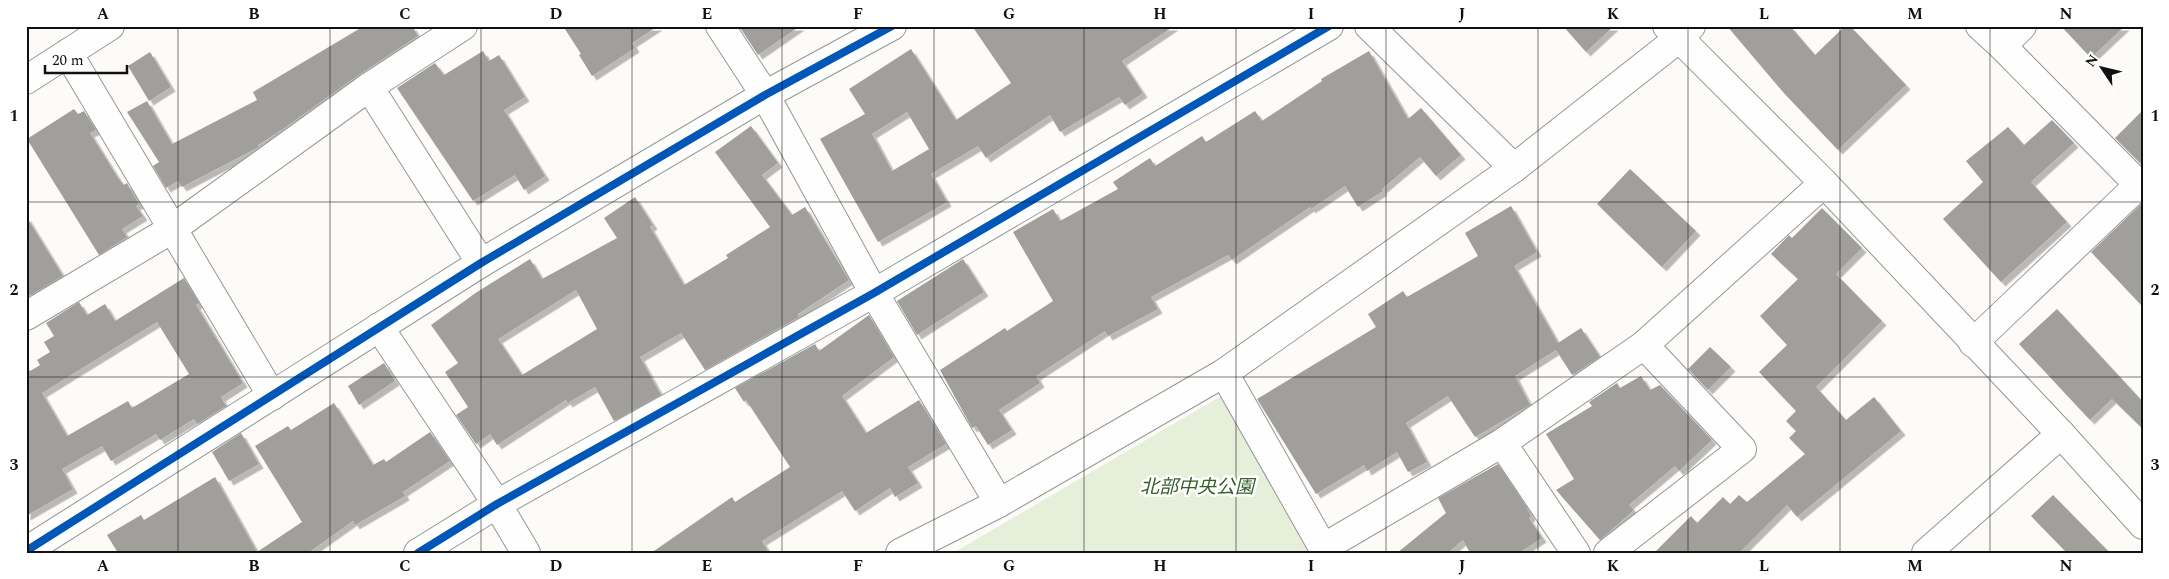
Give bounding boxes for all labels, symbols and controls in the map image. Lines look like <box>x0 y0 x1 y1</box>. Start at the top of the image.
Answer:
text: A <box>97 2 110 26</box>
text: B <box>248 2 260 26</box>
text: C <box>399 2 411 26</box>
text: D <box>550 2 563 26</box>
text: E <box>702 2 712 26</box>
text: F <box>853 2 863 26</box>
text: G <box>1003 2 1015 26</box>
text: H <box>1153 2 1167 26</box>
text: I <box>1308 2 1314 26</box>
text: J <box>1459 2 1466 26</box>
text: K <box>1607 2 1620 26</box>
text: L <box>1759 2 1769 26</box>
text: M <box>1907 2 1923 26</box>
text: N <box>2059 2 2073 26</box>
scale bar <box>45 42 128 74</box>
north arrow <box>2076 42 2126 92</box>
text: 20 m <box>52 49 84 72</box>
text: N <box>2080 50 2104 72</box>
text: 1 <box>10 104 18 128</box>
text: 1 <box>2151 104 2159 128</box>
text: 2 <box>10 278 19 302</box>
text: 2 <box>2151 278 2160 302</box>
text: 3 <box>10 453 19 477</box>
text: 3 <box>2151 453 2160 477</box>
park label: 北部中央公園 <box>1140 473 1257 502</box>
text: A <box>97 554 110 578</box>
text: B <box>248 554 260 578</box>
text: C <box>399 554 411 578</box>
text: D <box>550 554 563 578</box>
text: E <box>702 554 712 578</box>
text: F <box>853 554 863 578</box>
text: G <box>1003 554 1015 578</box>
text: H <box>1153 554 1167 578</box>
text: I <box>1308 554 1314 578</box>
text: J <box>1459 554 1466 578</box>
text: K <box>1607 554 1620 578</box>
text: L <box>1759 554 1769 578</box>
text: M <box>1907 554 1923 578</box>
text: N <box>2059 554 2073 578</box>

